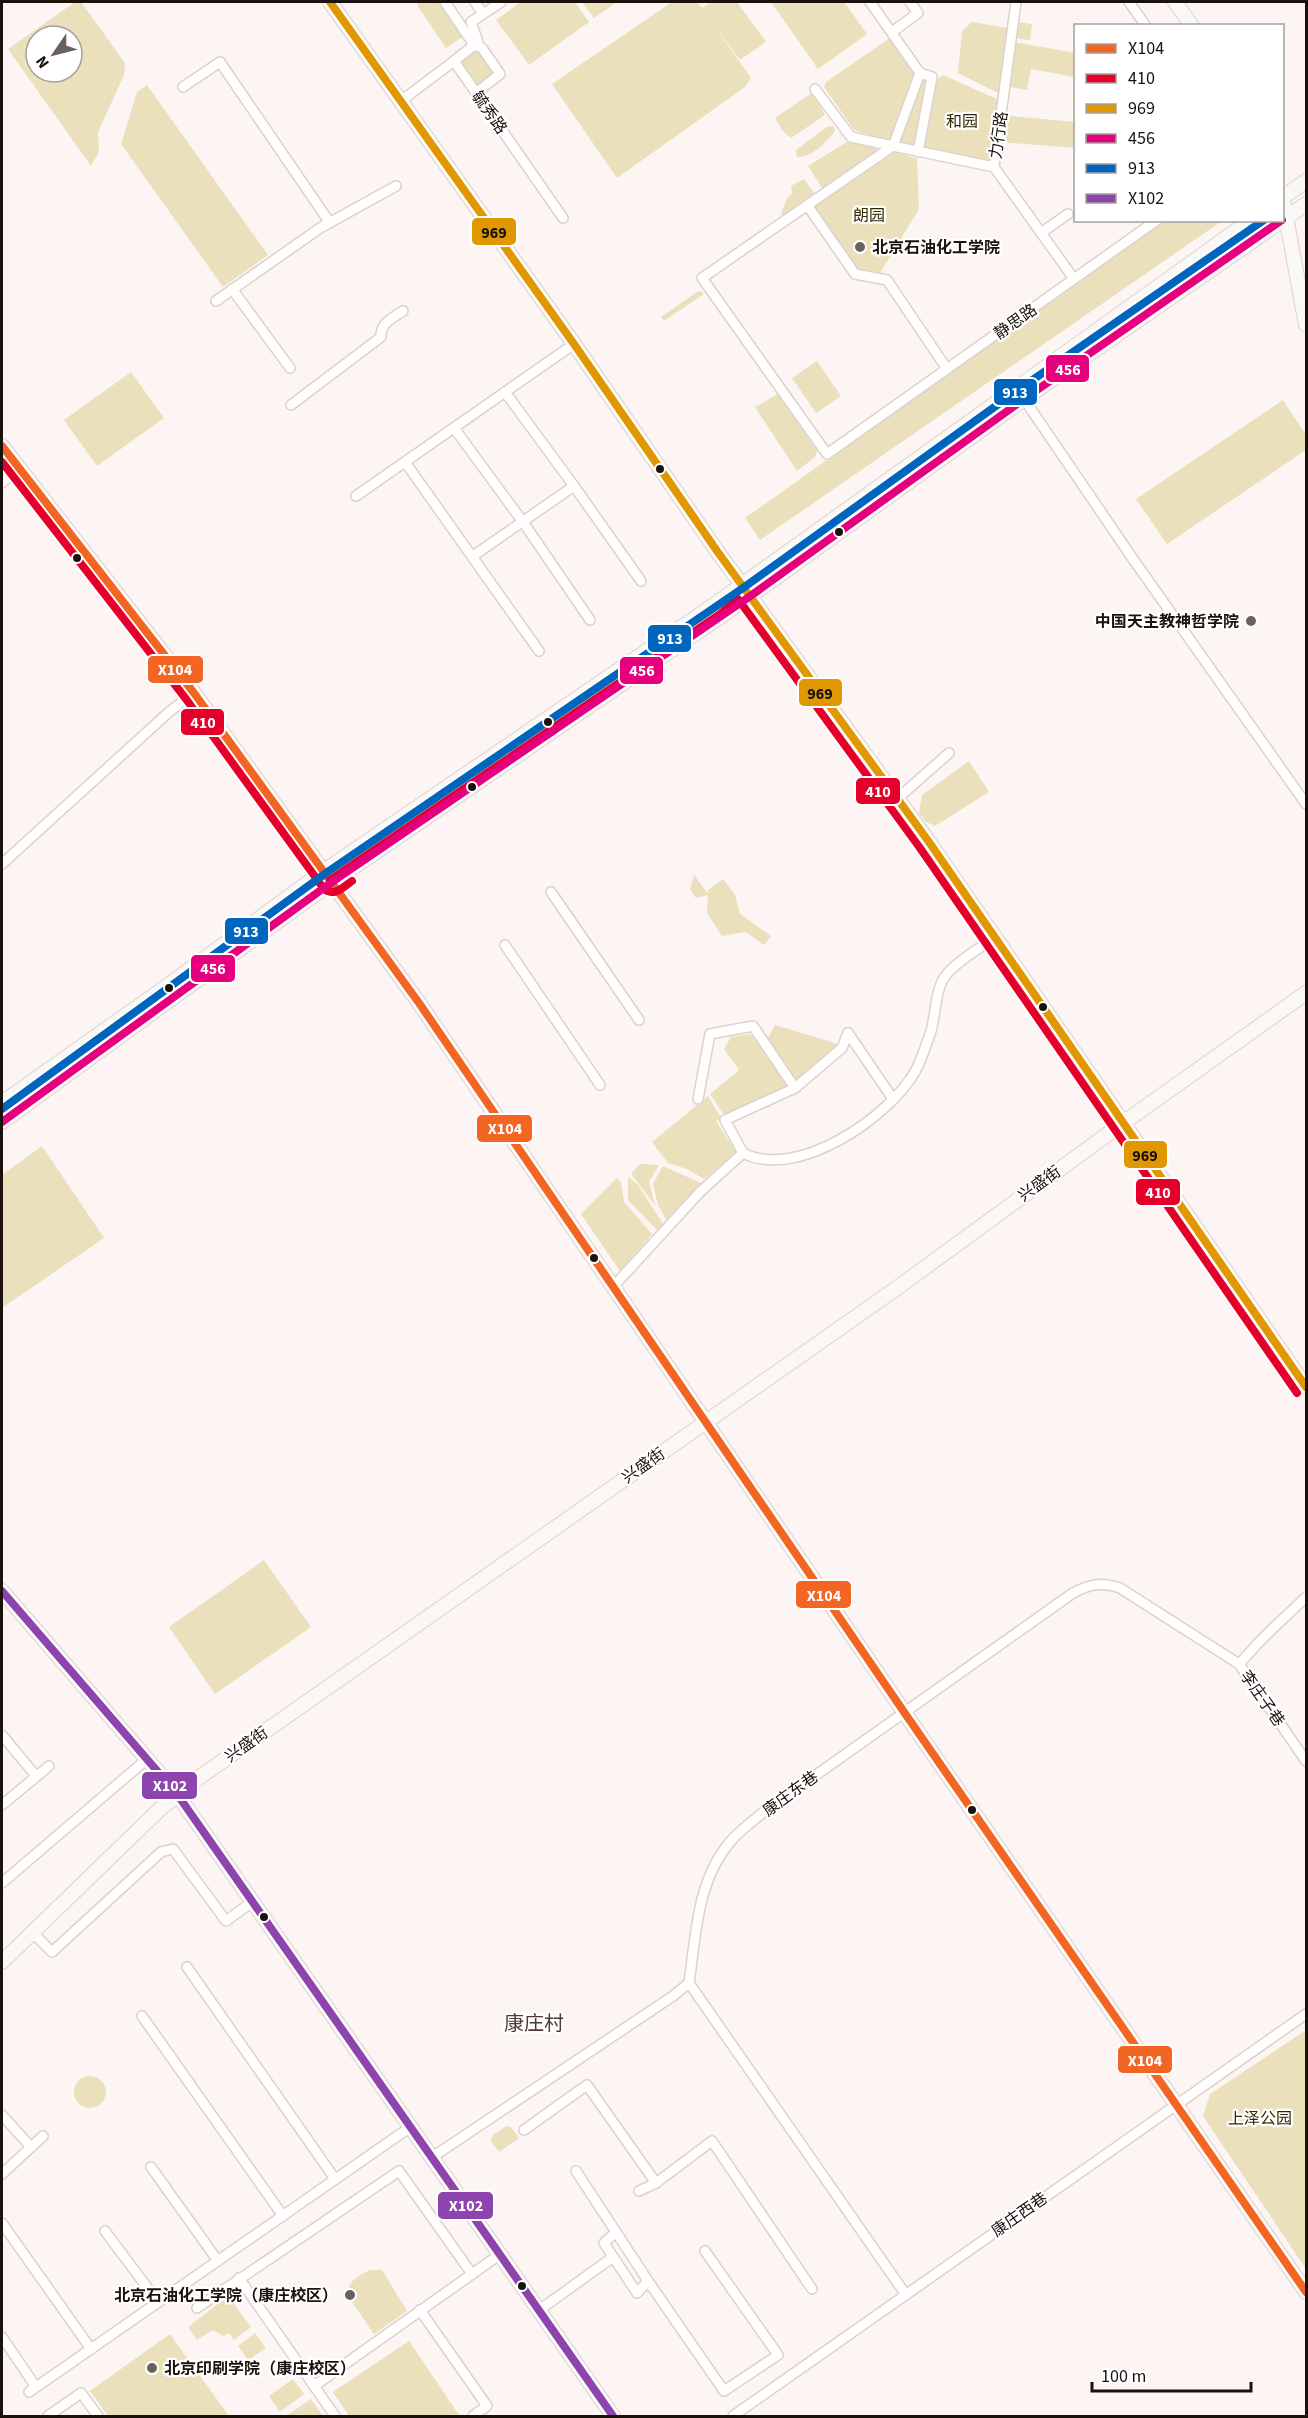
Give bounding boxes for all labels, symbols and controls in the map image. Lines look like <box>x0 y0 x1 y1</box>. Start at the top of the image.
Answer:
north arrow <box>24 24 84 84</box>
legend <box>1074 24 1284 222</box>
text: X104 <box>1128 36 1164 61</box>
text: N <box>30 51 55 73</box>
text: 410 <box>1128 66 1155 91</box>
street label: 毓秀路 <box>466 87 512 139</box>
text: 969 <box>1128 96 1155 121</box>
street label: 力行路 <box>985 110 1013 160</box>
park label: 和园 <box>946 111 978 133</box>
text: 456 <box>1128 126 1155 151</box>
text: 913 <box>1128 156 1155 181</box>
text: X102 <box>1128 186 1164 211</box>
park label: 朗园 <box>853 205 885 227</box>
line badge: 969 <box>471 217 517 246</box>
text: 969 <box>481 222 507 244</box>
place label: 北京石油化工学院 <box>872 237 1000 259</box>
marker: 北京石油化工学院 <box>853 240 867 254</box>
street label: 静思路 <box>990 299 1042 345</box>
line badge: 456 <box>1045 354 1090 383</box>
text: 456 <box>1055 359 1081 381</box>
line badge: 913 <box>993 378 1038 406</box>
text: 913 <box>1002 382 1028 404</box>
unlabelled marker <box>654 463 666 475</box>
unlabelled marker <box>833 526 845 538</box>
unlabelled marker <box>71 552 83 564</box>
place label: 中国天主教神哲学院 <box>1095 611 1239 633</box>
marker: 中国天主教神哲学院 <box>1244 614 1258 628</box>
line badge: 913 <box>647 624 692 653</box>
text: 913 <box>657 628 683 650</box>
line badge: X104 <box>147 655 204 684</box>
line badge: 456 <box>619 656 664 685</box>
text: X104 <box>158 659 193 681</box>
text: 456 <box>629 660 655 682</box>
line badge: 969 <box>798 678 843 707</box>
text: 969 <box>807 683 833 705</box>
line badge: 410 <box>180 708 225 736</box>
text: 410 <box>190 712 216 734</box>
unlabelled marker <box>542 716 554 728</box>
line badge: 410 <box>855 777 901 805</box>
unlabelled marker <box>466 781 478 793</box>
text: 410 <box>865 781 891 803</box>
line badge: 913 <box>224 917 269 945</box>
text: 913 <box>233 921 259 943</box>
line badge: 456 <box>190 954 236 983</box>
text: 456 <box>200 958 226 980</box>
unlabelled marker <box>163 982 175 994</box>
unlabelled marker <box>1037 1001 1049 1013</box>
line badge: X104 <box>476 1114 533 1143</box>
text: X104 <box>488 1118 523 1140</box>
line badge: 969 <box>1123 1140 1168 1169</box>
text: 969 <box>1132 1145 1158 1167</box>
street label: 兴盛街 <box>1014 1161 1065 1207</box>
line badge: 410 <box>1135 1178 1181 1206</box>
text: 410 <box>1145 1182 1171 1204</box>
unlabelled marker <box>588 1252 600 1264</box>
street label: 兴盛街 <box>618 1443 670 1489</box>
line badge: X104 <box>795 1580 852 1609</box>
text: X104 <box>807 1585 842 1607</box>
street label: 李庄子巷 <box>1235 1666 1290 1731</box>
street label: 兴盛街 <box>221 1722 273 1768</box>
street label: 康庄东巷 <box>758 1766 823 1822</box>
line badge: X102 <box>141 1771 198 1800</box>
text: X102 <box>153 1775 187 1797</box>
unlabelled marker <box>966 1804 978 1816</box>
unlabelled marker <box>258 1911 270 1923</box>
district label: 康庄村 <box>504 2010 564 2038</box>
line badge: X104 <box>1117 2045 1173 2074</box>
text: X104 <box>1128 2050 1163 2072</box>
park label: 上泽公园 <box>1228 2108 1292 2130</box>
street label: 康庄西巷 <box>987 2187 1052 2242</box>
line badge: X102 <box>437 2191 494 2220</box>
text: X102 <box>449 2195 483 2217</box>
unlabelled marker <box>516 2280 528 2292</box>
place label: 北京石油化工学院（康庄校区） <box>114 2285 338 2307</box>
marker: 北京石油化工学院（康庄校区） <box>343 2288 357 2302</box>
scale bar <box>1092 2355 1251 2393</box>
place label: 北京印刷学院（康庄校区） <box>164 2358 356 2380</box>
marker: 北京印刷学院（康庄校区） <box>145 2361 159 2375</box>
text: 100 m <box>1101 2364 1146 2389</box>

